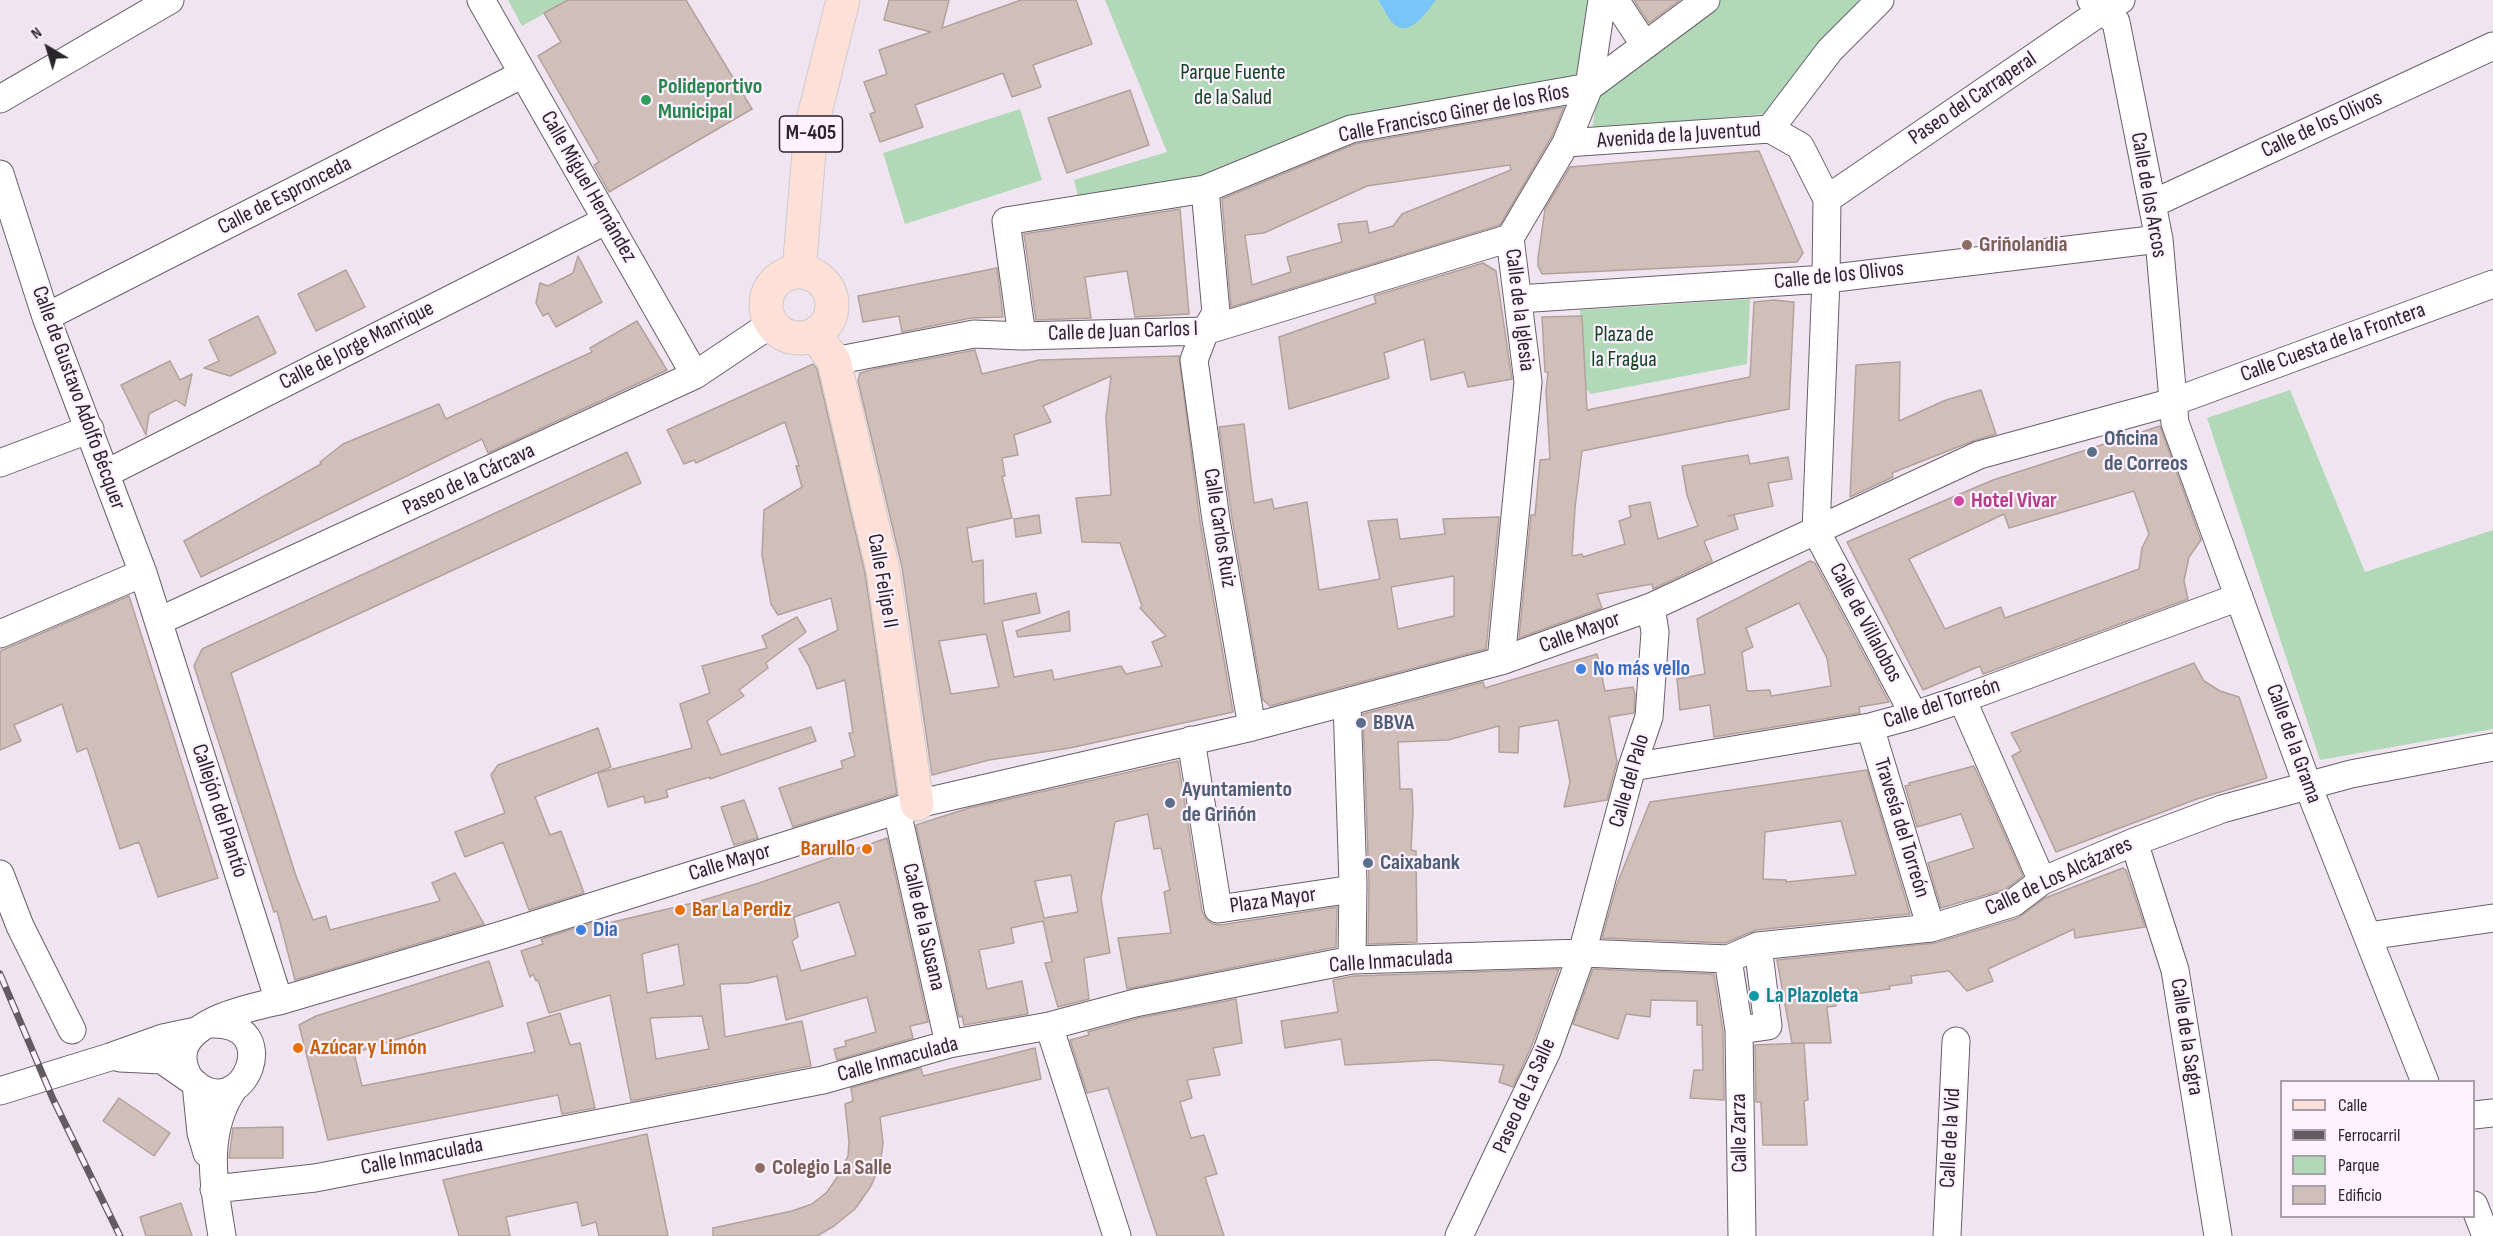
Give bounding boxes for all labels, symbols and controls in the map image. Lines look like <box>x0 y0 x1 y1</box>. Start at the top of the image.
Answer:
north arrow <box>18 18 78 78</box>
text: N <box>27 23 46 44</box>
street label: Paseo del Carraperal <box>1904 47 2042 151</box>
park label: Parque Fuente de la Salud <box>1180 60 1286 112</box>
place label: Polideportivo Municipal <box>658 74 762 125</box>
street label: Calle Francisco Giner de los Ríos <box>1337 79 1571 149</box>
street label: Calle de los Olivos <box>2257 86 2387 164</box>
marker: Polideportivo Municipal <box>639 93 653 107</box>
street label: Calle Miguel Hernández <box>534 107 642 267</box>
road number: M-405 <box>780 116 842 152</box>
street label: Avenida de la Juventud <box>1596 117 1762 155</box>
street label: Calle de los Arcos <box>2124 130 2172 260</box>
street label: Calle de Espronceda <box>214 151 356 241</box>
place label: Griñolandia <box>1979 232 2068 258</box>
marker: Griñolandia <box>1960 238 1974 252</box>
street label: Calle de la Iglesia <box>1498 247 1540 373</box>
street label: Calle de los Olivos <box>1773 256 1905 296</box>
street label: Calle de Gustavo Adolfo Bécquer <box>25 283 131 513</box>
street label: Calle de Jorge Manrique <box>275 296 439 396</box>
street label: Calle Cuesta de la Frontera <box>2237 297 2429 389</box>
street label: Calle de Juan Carlos I <box>1048 316 1198 348</box>
park label: Plaza de la Fragua <box>1591 322 1657 374</box>
place label: Oficina de Correos <box>2104 426 2188 478</box>
street label: Paseo de la Cárcava <box>399 438 539 522</box>
marker: Oficina de Correos <box>2085 445 2099 459</box>
street label: Calle Carlos Ruiz <box>1197 467 1241 589</box>
place label: Hotel Vivar <box>1971 488 2057 514</box>
marker: Hotel Vivar <box>1952 494 1966 508</box>
street label: Calle Felipe II <box>861 532 903 630</box>
street label: Calle de Villalobos <box>1823 559 1907 687</box>
street label: Calle Mayor <box>1536 606 1624 660</box>
place label: No más vello <box>1593 656 1690 682</box>
marker: No más vello <box>1574 662 1588 676</box>
street label: Calle del Torreón <box>1880 673 2004 735</box>
street label: Calle de la Grama <box>2259 681 2327 807</box>
place label: BBVA <box>1373 710 1414 736</box>
marker: BBVA <box>1354 716 1368 730</box>
street label: Calle del Palo <box>1604 731 1656 831</box>
street label: Callejón del Plantío <box>185 741 253 881</box>
street label: Travesía del Torreón <box>1867 755 1935 901</box>
place label: Ayuntamiento de Griñón <box>1182 777 1292 828</box>
marker: Ayuntamiento de Griñón <box>1163 796 1177 810</box>
street label: Calle de Los Alcázares <box>1981 831 2137 923</box>
place label: Barullo <box>801 836 855 862</box>
street label: Calle Mayor <box>686 838 774 888</box>
marker: Barullo <box>860 842 874 856</box>
place label: Caixabank <box>1380 850 1460 876</box>
marker: Caixabank <box>1361 856 1375 870</box>
street label: Calle de la Susana <box>896 861 950 993</box>
street label: Plaza Mayor <box>1228 882 1318 920</box>
place label: Bar La Perdiz <box>692 897 791 923</box>
marker: Bar La Perdiz <box>673 903 687 917</box>
place label: Dia <box>593 917 618 943</box>
marker: Dia <box>574 923 588 937</box>
street label: Calle Inmaculada <box>1328 945 1454 979</box>
street label: Calle de la Sagra <box>2164 977 2208 1097</box>
place label: La Plazoleta <box>1766 983 1858 1009</box>
marker: La Plazoleta <box>1747 989 1761 1003</box>
street label: Calle Inmaculada <box>835 1031 961 1089</box>
street label: Paseo de La Salle <box>1488 1034 1562 1158</box>
place label: Azúcar y Limón <box>310 1035 427 1061</box>
marker: Azúcar y Limón <box>291 1041 305 1055</box>
legend <box>2280 1080 2475 1218</box>
street label: Calle de la Vid <box>1935 1087 1967 1189</box>
street label: Calle Zarza <box>1726 1093 1754 1173</box>
text: Calle <box>2338 1095 2367 1116</box>
text: Ferrocarril <box>2338 1125 2400 1146</box>
street label: Calle Inmaculada <box>359 1132 485 1182</box>
place label: Colegio La Salle <box>772 1155 892 1181</box>
text: Parque <box>2338 1155 2379 1176</box>
marker: Colegio La Salle <box>753 1161 767 1175</box>
text: Edificio <box>2338 1185 2382 1206</box>

